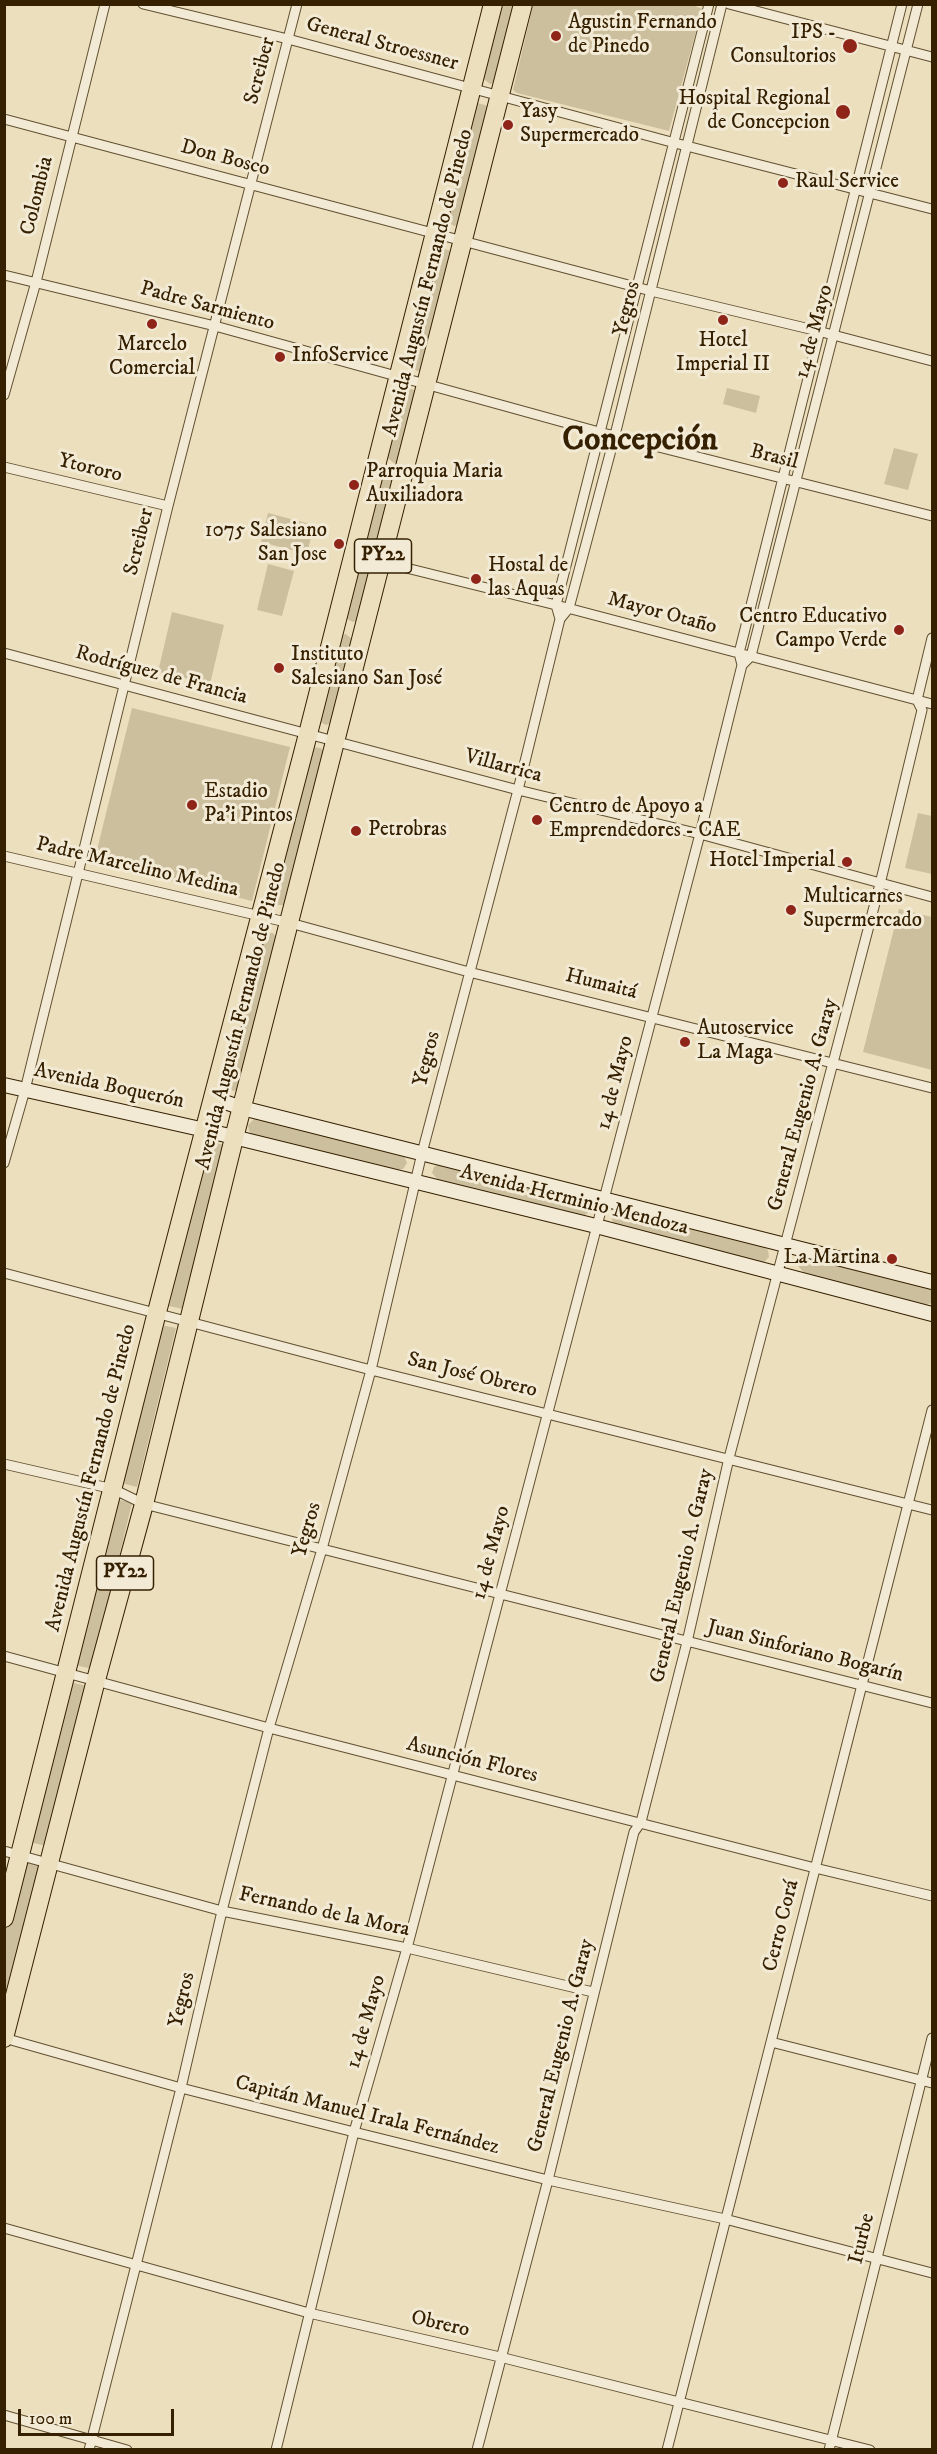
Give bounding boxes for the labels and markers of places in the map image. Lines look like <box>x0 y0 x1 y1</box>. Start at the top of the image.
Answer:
place label: Agustin Fernando de Pinedo <box>568 11 717 61</box>
place label: IPS - Consultorios <box>730 21 836 71</box>
marker: Agustin Fernando de Pinedo <box>549 29 563 43</box>
marker: IPS - Consultorios <box>841 37 859 55</box>
place label: Hospital Regional de Concepcion <box>679 87 830 137</box>
place label: Yasy Supermercado <box>520 100 639 150</box>
marker: Hospital Regional de Concepcion <box>834 103 852 121</box>
marker: Yasy Supermercado <box>501 118 515 132</box>
place label: Raul Service <box>795 170 899 196</box>
marker: Raul Service <box>776 176 790 190</box>
marker: Hotel Imperial II <box>716 313 730 327</box>
marker: Marcelo Comercial <box>145 317 159 331</box>
place label: Hotel Imperial II <box>676 329 770 379</box>
place label: Marcelo Comercial <box>109 333 195 383</box>
place label: InfoService <box>292 344 389 370</box>
marker: InfoService <box>273 350 287 364</box>
place label: Parroquia Maria Auxiliadora <box>366 460 503 510</box>
marker: Parroquia Maria Auxiliadora <box>347 478 361 492</box>
place label: 1075 Salesiano San Jose <box>205 519 327 569</box>
marker: 1075 Salesiano San Jose <box>332 537 346 551</box>
place label: Hostal de las Aquas <box>488 554 568 604</box>
marker: Hostal de las Aquas <box>469 572 483 586</box>
place label: Centro Educativo Campo Verde <box>739 605 887 655</box>
marker: Centro Educativo Campo Verde <box>892 623 906 637</box>
place label: Instituto Salesiano San José <box>291 643 442 693</box>
marker: Instituto Salesiano San José <box>272 661 286 675</box>
place label: Estadio Pa'i Pintos <box>204 780 293 830</box>
place label: Centro de Apoyo a Emprendedores - CAE <box>549 795 741 845</box>
marker: Estadio Pa'i Pintos <box>185 798 199 812</box>
marker: Centro de Apoyo a Emprendedores - CAE <box>530 813 544 827</box>
place label: Petrobras <box>368 818 447 844</box>
marker: Petrobras <box>349 824 363 838</box>
place label: Hotel Imperial <box>709 849 835 875</box>
marker: Hotel Imperial <box>840 855 854 869</box>
place label: Multicarnes Supermercado <box>803 885 922 935</box>
marker: Multicarnes Supermercado <box>784 903 798 917</box>
place label: Autoservice La Maga <box>697 1017 794 1067</box>
marker: Autoservice La Maga <box>678 1035 692 1049</box>
place label: La Martina <box>783 1246 880 1272</box>
marker: La Martina <box>885 1252 899 1266</box>

